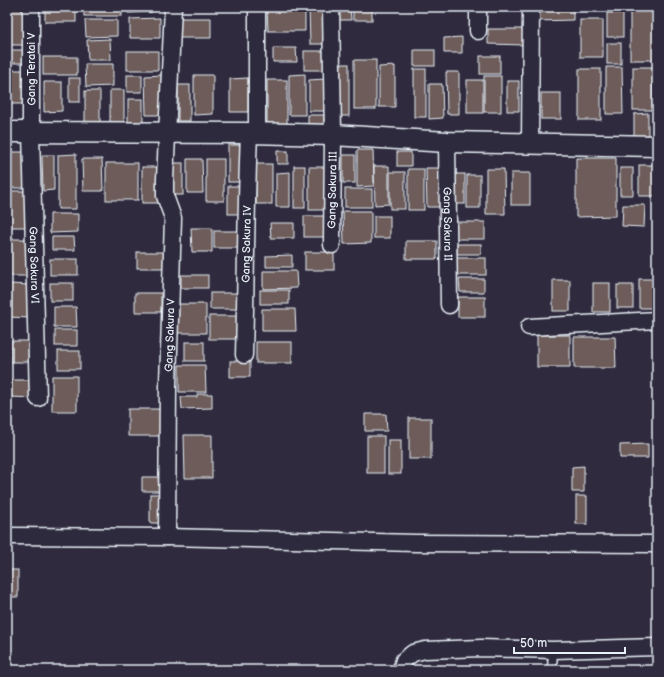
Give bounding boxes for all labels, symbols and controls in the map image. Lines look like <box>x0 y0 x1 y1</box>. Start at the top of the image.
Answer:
street label: Gang Teratai V <box>25 32 38 105</box>
street label: Gang Sakura III <box>325 151 340 229</box>
street label: Gang Sakura II <box>441 187 454 262</box>
street label: Gang Sakura IV <box>239 205 254 283</box>
street label: Gang Sakura VI <box>26 226 42 304</box>
street label: Gang Sakura V <box>162 298 178 372</box>
scale bar <box>514 629 625 655</box>
text: 50 m <box>520 636 547 651</box>

